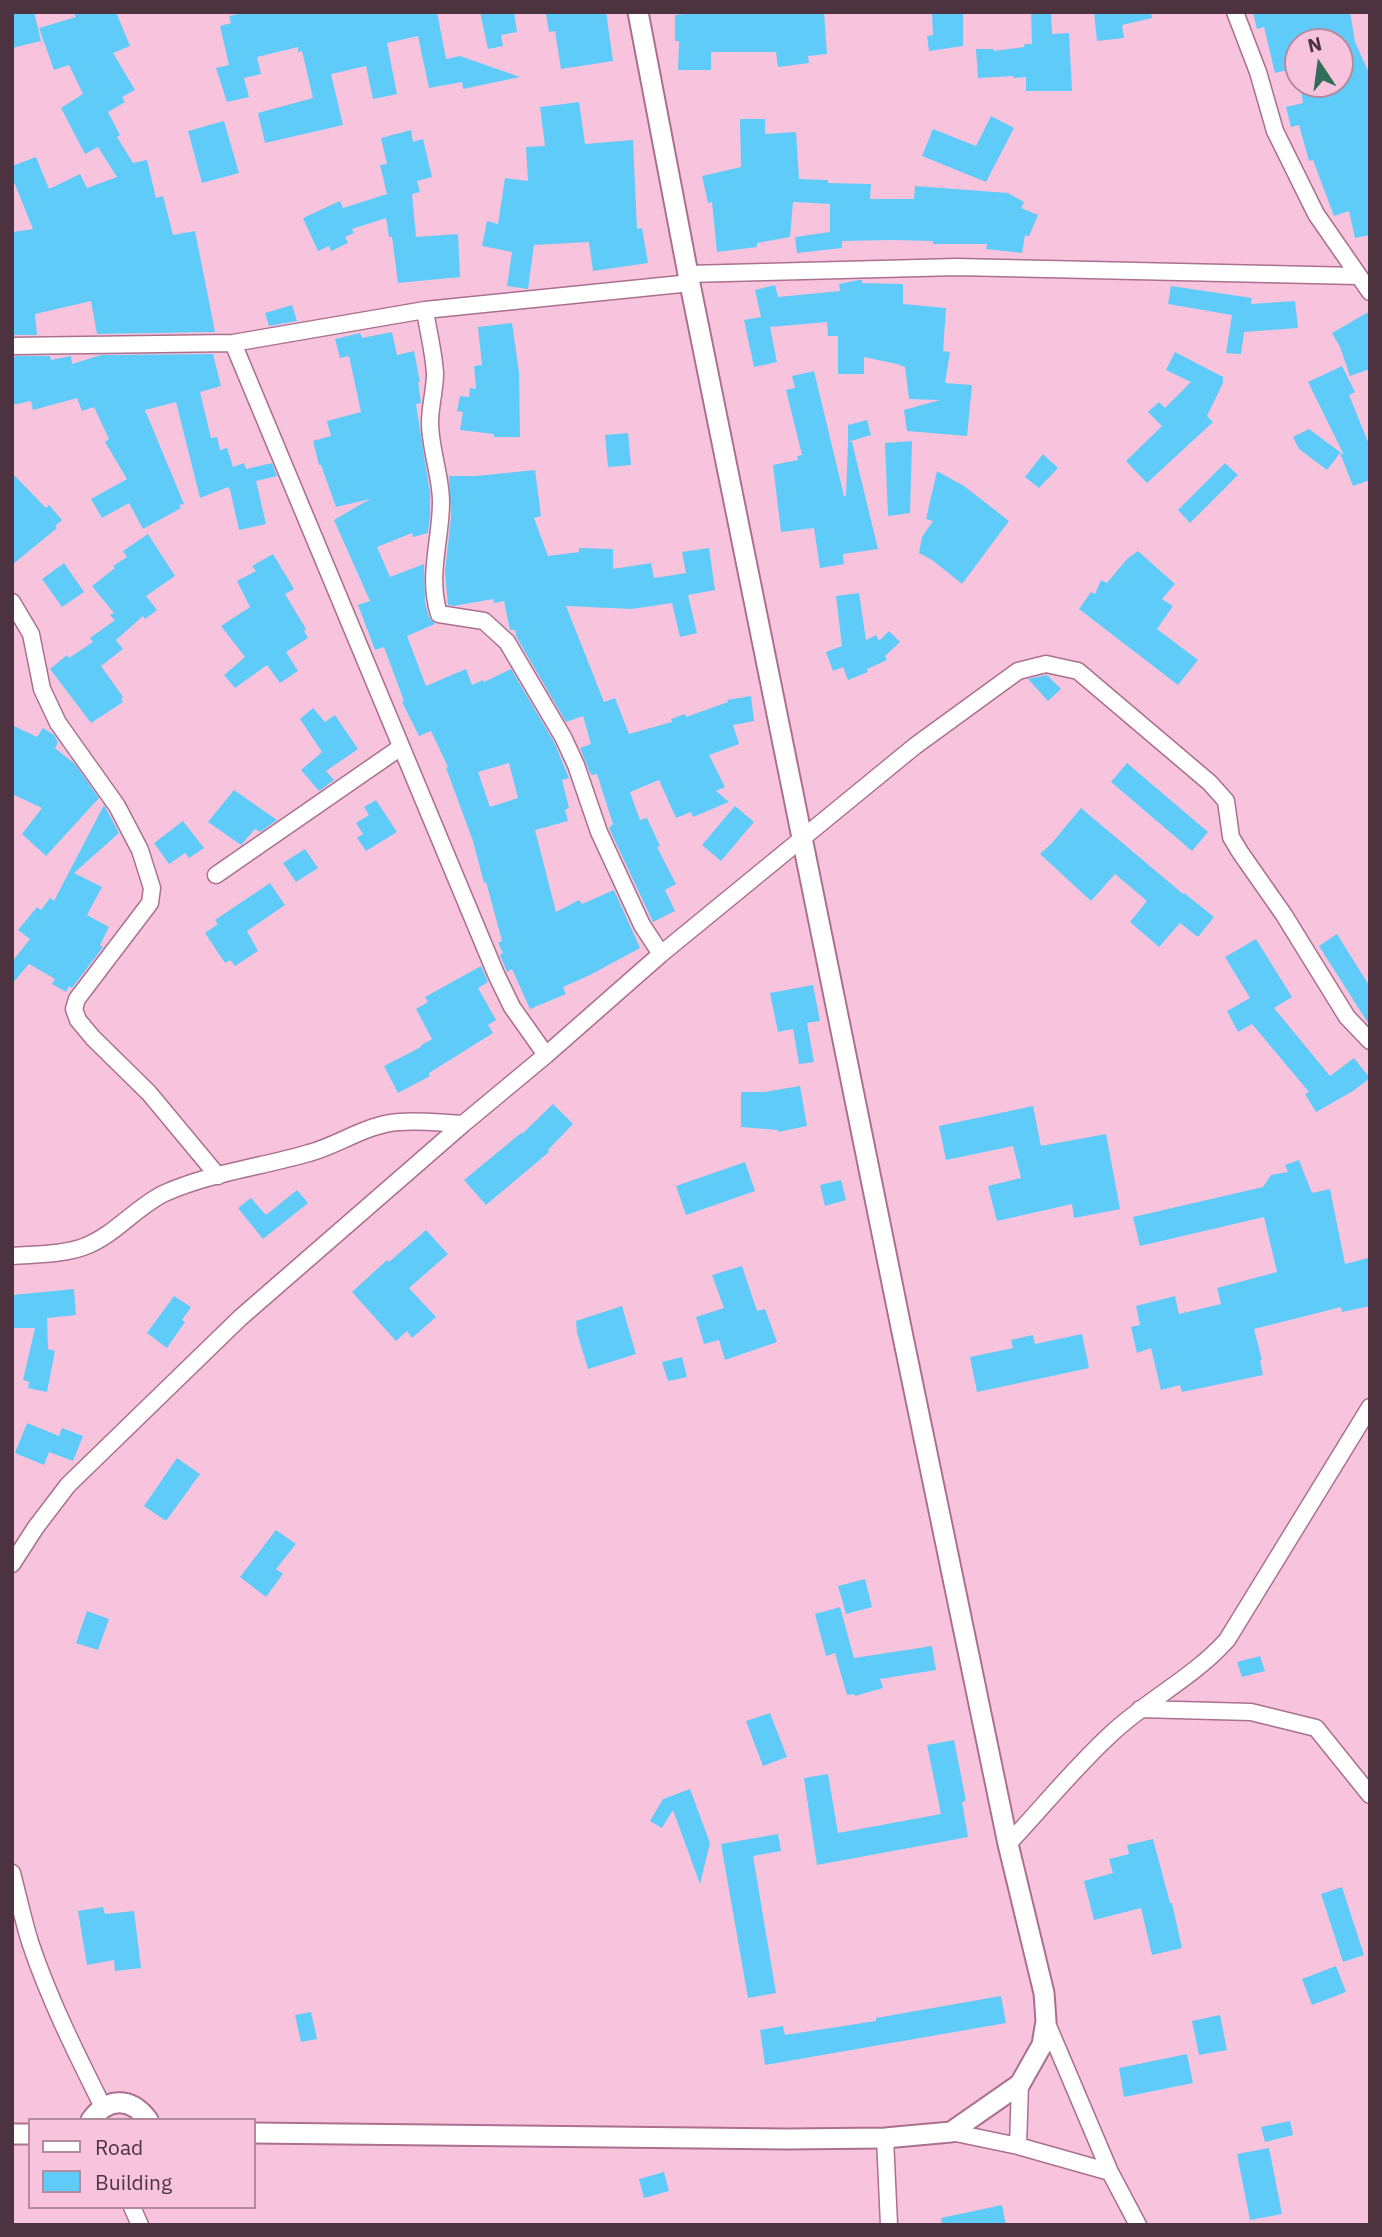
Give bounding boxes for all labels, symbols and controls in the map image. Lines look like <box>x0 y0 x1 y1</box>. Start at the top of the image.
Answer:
north arrow <box>1284 28 1354 98</box>
text: N <box>1305 31 1324 58</box>
legend <box>28 2118 256 2209</box>
text: Road <box>95 2133 143 2161</box>
text: Building <box>95 2168 172 2196</box>

